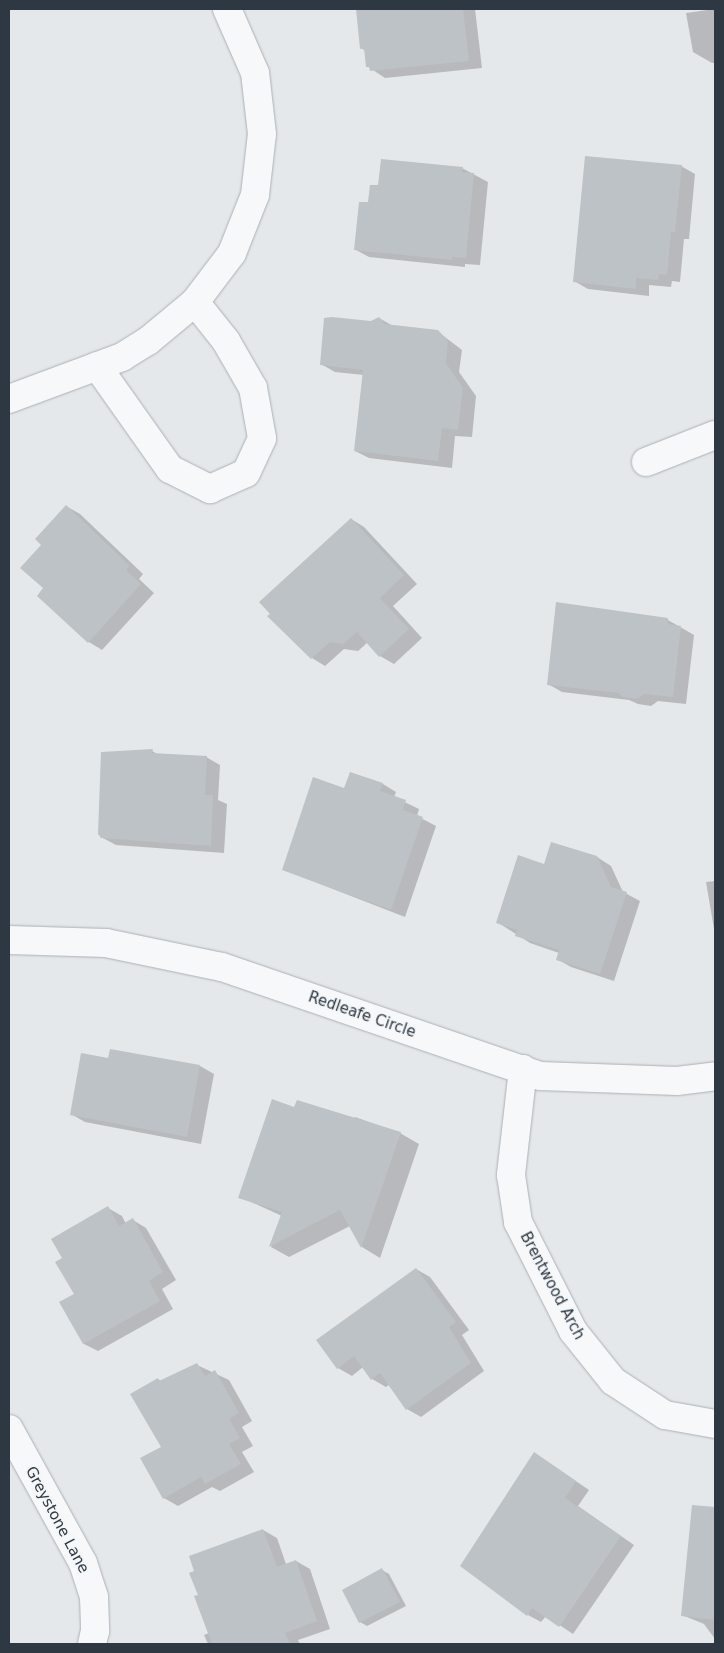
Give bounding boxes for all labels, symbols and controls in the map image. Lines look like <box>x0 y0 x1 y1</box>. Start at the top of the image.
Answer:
street label: Redleafe Circle <box>306 988 418 1042</box>
street label: Brentwood Arch <box>516 1229 588 1343</box>
street label: Greystone Lane <box>21 1464 93 1576</box>

